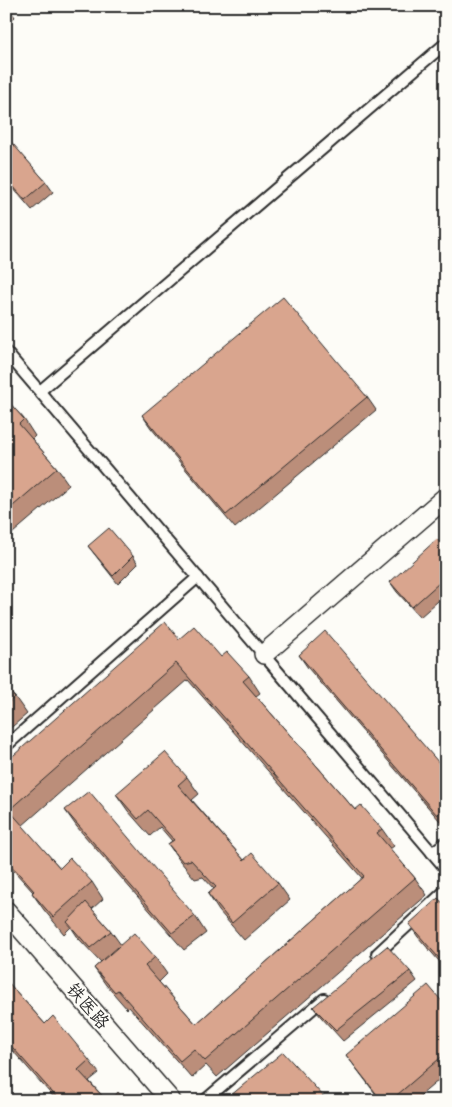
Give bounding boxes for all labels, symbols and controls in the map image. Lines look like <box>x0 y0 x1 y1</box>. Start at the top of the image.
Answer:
street label: 铁医路 <box>60 978 114 1035</box>

